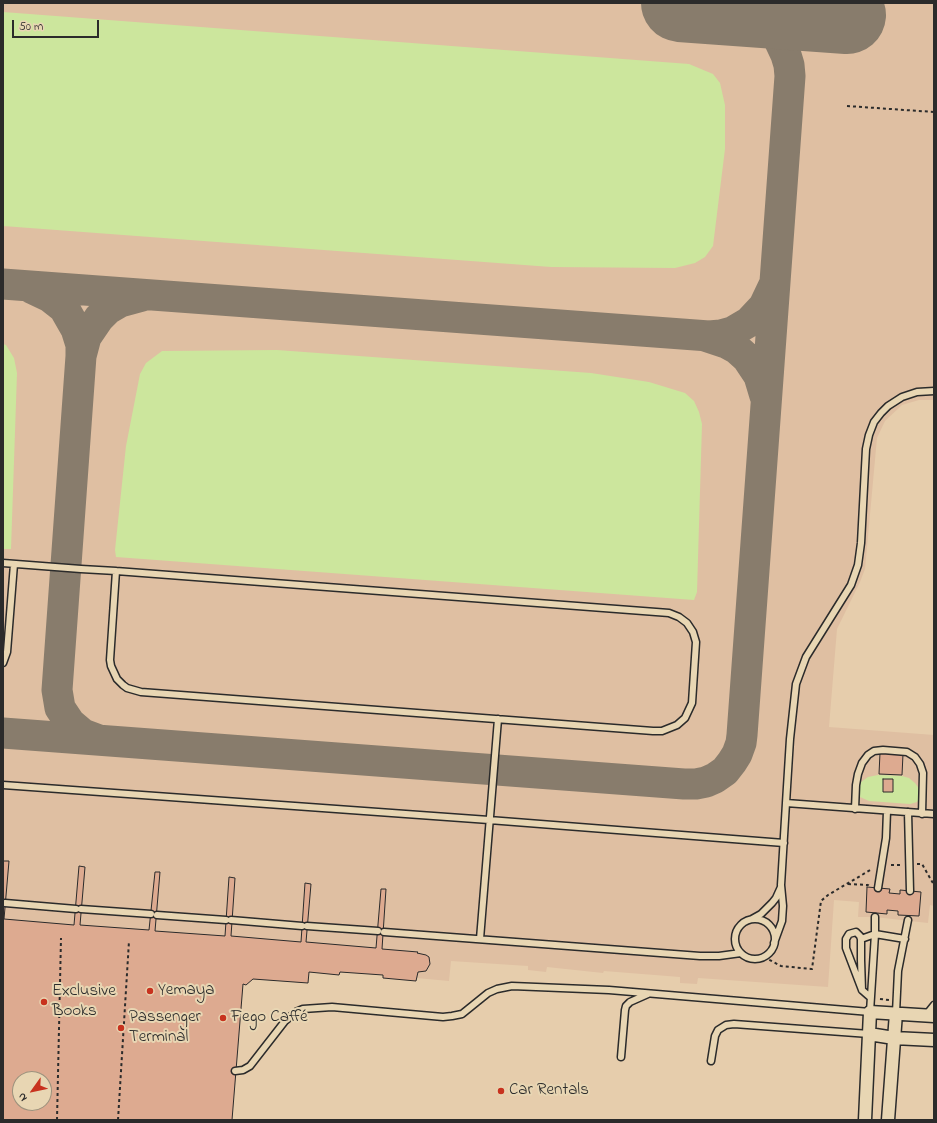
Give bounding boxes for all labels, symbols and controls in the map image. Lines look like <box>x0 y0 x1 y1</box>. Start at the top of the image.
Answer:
scale bar <box>14 12 101 38</box>
text: 50 m <box>19 18 43 36</box>
place label: Yemaya <box>158 981 214 1001</box>
place label: Exclusive Books <box>52 982 116 1022</box>
marker: Yemaya <box>145 986 155 996</box>
marker: Exclusive Books <box>39 997 49 1007</box>
place label: Passenger Terminal <box>129 1008 201 1048</box>
place label: Fego Caffé <box>231 1008 308 1028</box>
marker: Fego Caffé <box>218 1013 228 1023</box>
marker: Passenger Terminal <box>116 1023 126 1033</box>
north arrow <box>12 1071 52 1111</box>
place label: Car Rentals <box>509 1081 589 1101</box>
marker: Car Rentals <box>496 1086 506 1096</box>
text: N <box>14 1090 32 1104</box>

